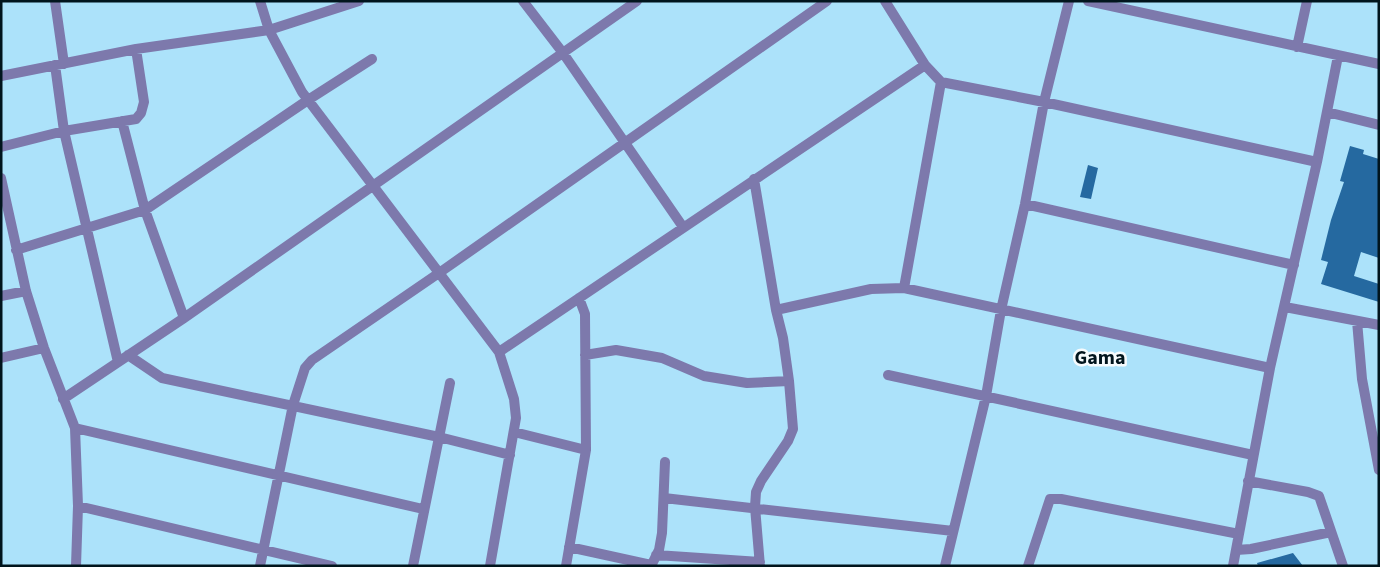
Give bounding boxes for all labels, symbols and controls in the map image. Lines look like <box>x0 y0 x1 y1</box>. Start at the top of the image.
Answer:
district label: Gama <box>1075 344 1125 372</box>

